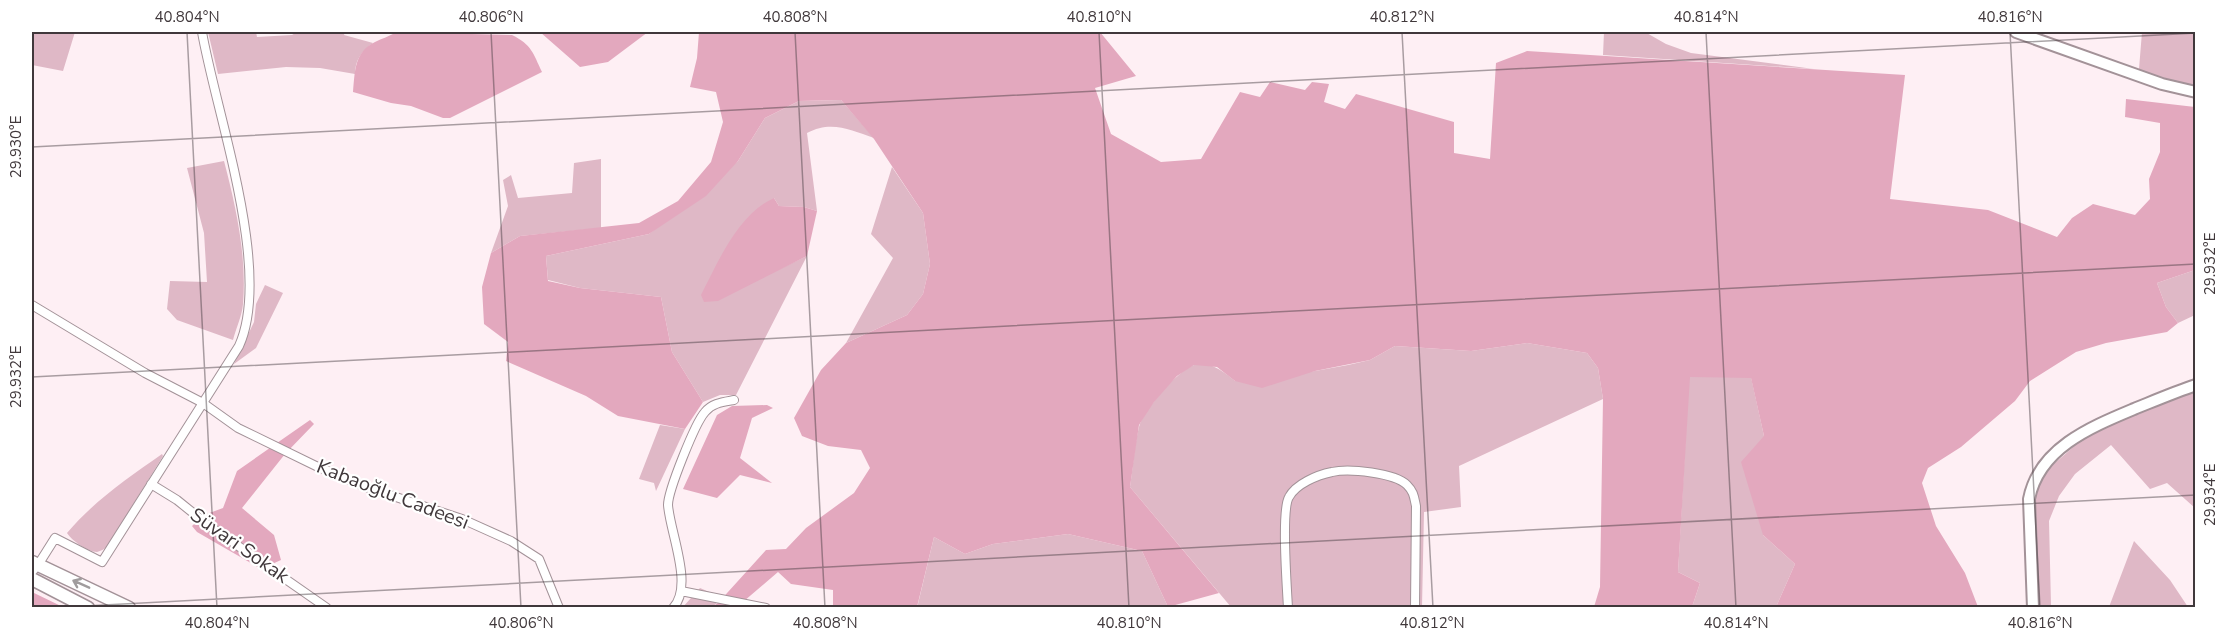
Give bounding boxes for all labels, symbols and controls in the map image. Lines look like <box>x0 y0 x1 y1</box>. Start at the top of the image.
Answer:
text: 40.804°N <box>154 7 220 27</box>
text: 40.806°N <box>458 7 524 27</box>
text: 40.808°N <box>762 7 828 27</box>
text: 40.810°N <box>1066 7 1132 27</box>
text: 40.812°N <box>1369 7 1435 27</box>
text: 40.814°N <box>1673 7 1739 27</box>
text: 40.816°N <box>1977 7 2043 27</box>
text: 29.930°E <box>6 116 26 178</box>
text: 29.932°E <box>2200 233 2220 295</box>
text: 29.932°E <box>6 346 26 408</box>
street label: Kabaoğlu Cadeesi <box>313 453 473 536</box>
text: 29.934°E <box>2200 464 2220 526</box>
street label: Süvari Sokak <box>185 501 295 590</box>
one-way arrow <box>72 578 90 589</box>
text: 40.804°N <box>184 613 250 633</box>
text: 40.806°N <box>488 613 554 633</box>
text: 40.808°N <box>792 613 858 633</box>
text: 40.810°N <box>1096 613 1162 633</box>
text: 40.812°N <box>1399 613 1465 633</box>
text: 40.814°N <box>1703 613 1769 633</box>
text: 40.816°N <box>2007 613 2073 633</box>

